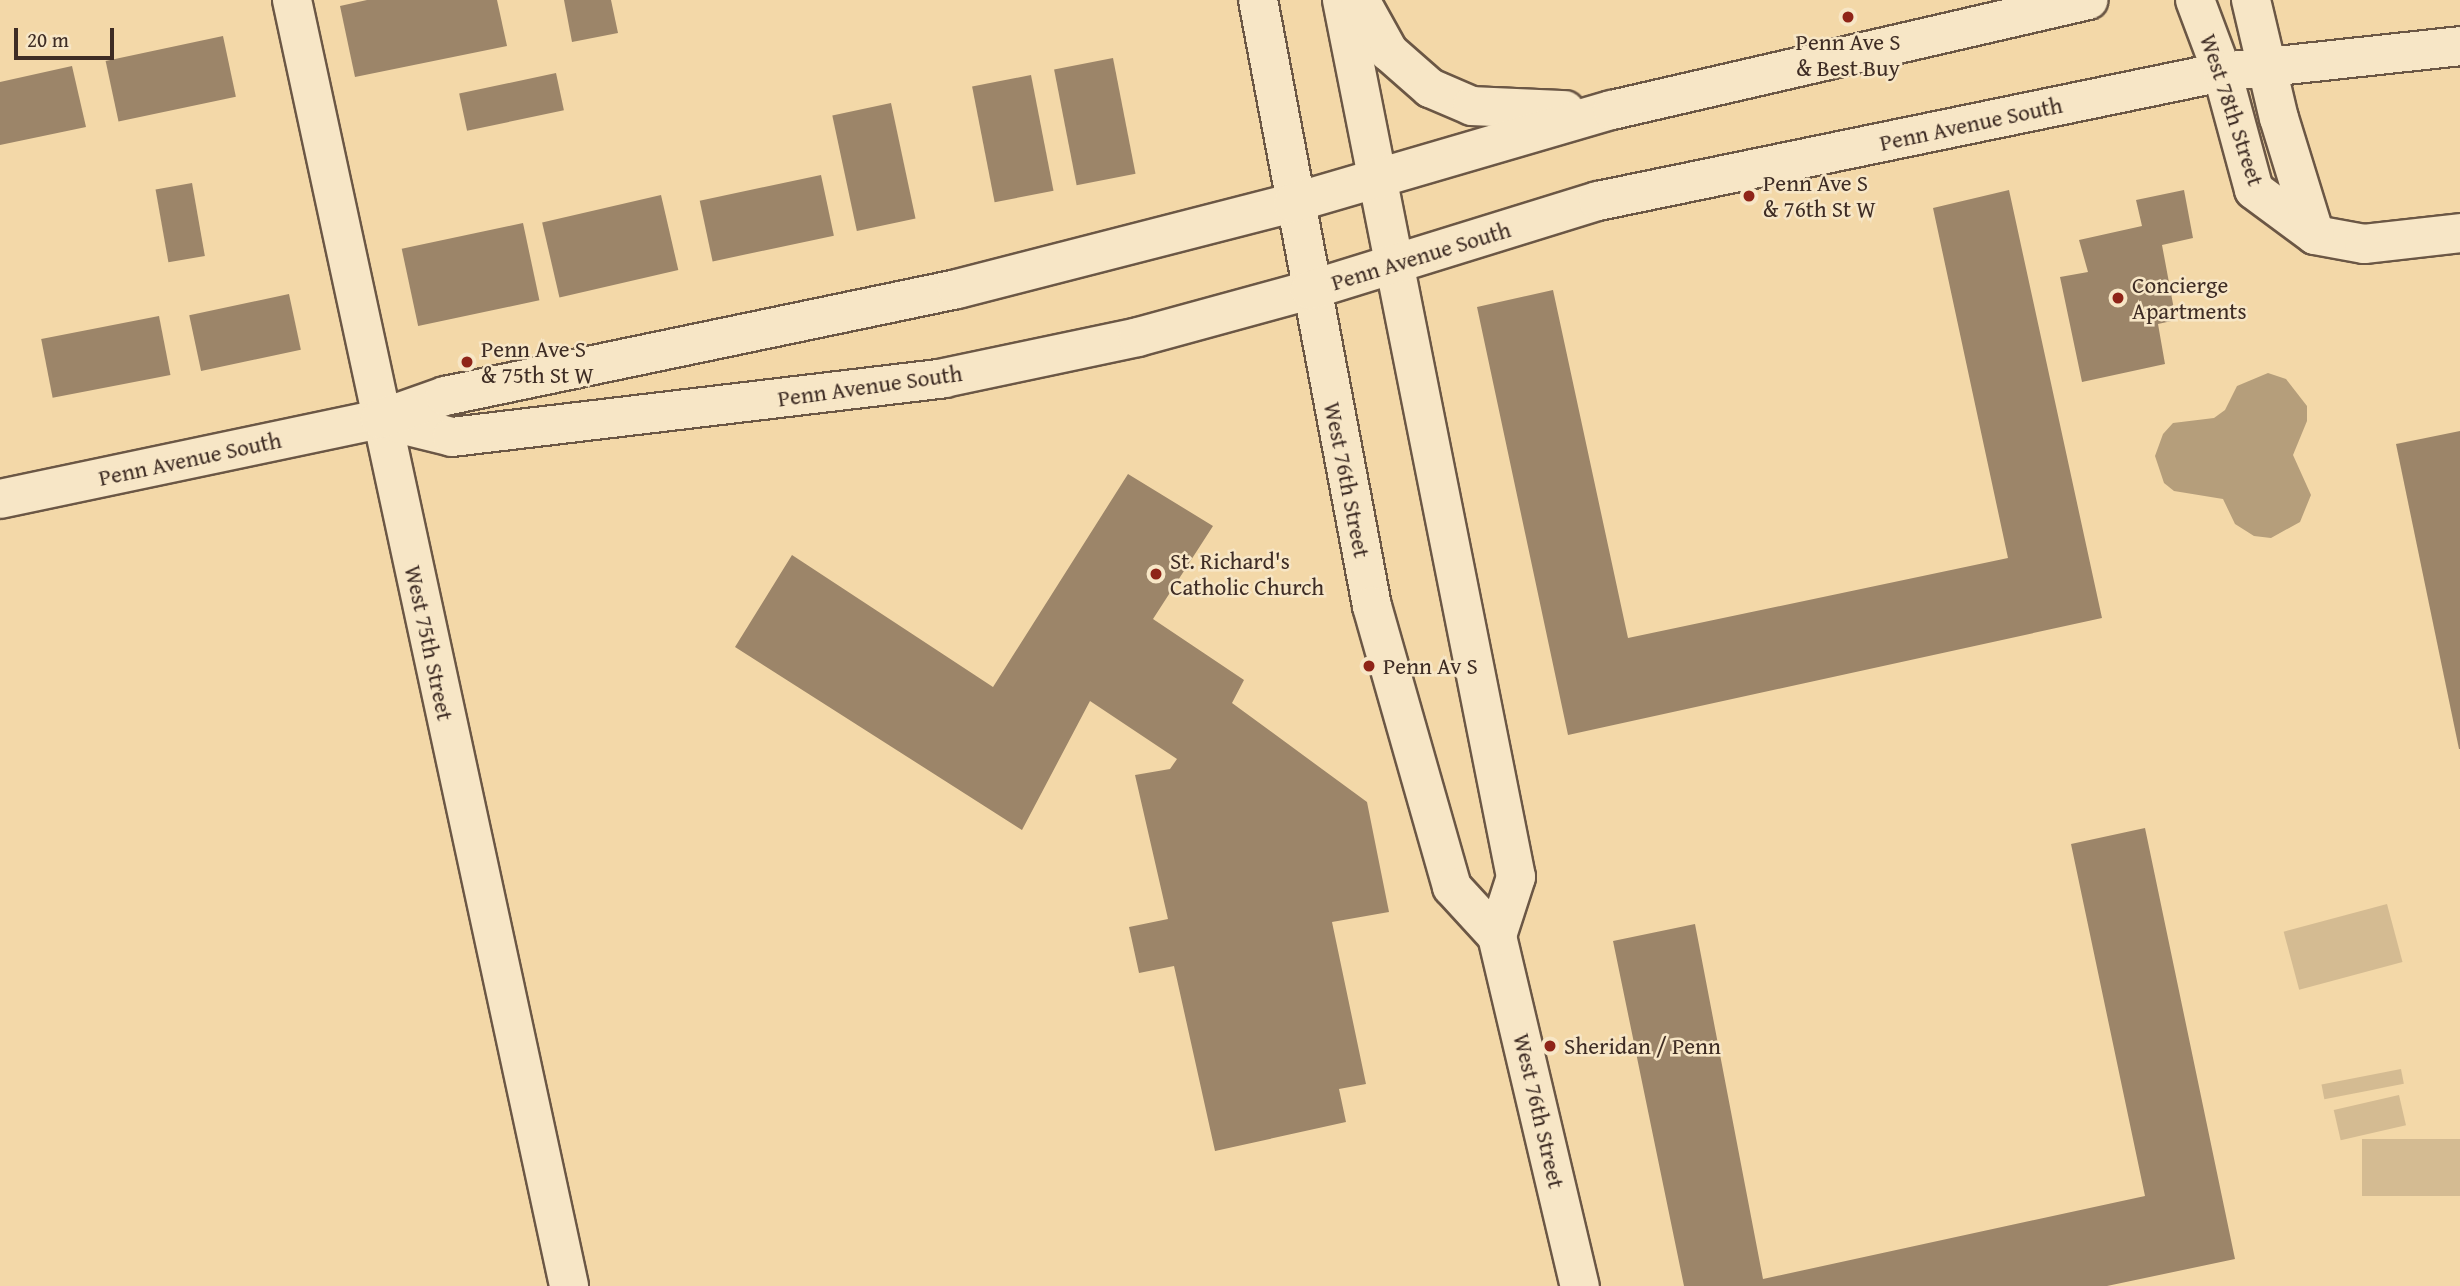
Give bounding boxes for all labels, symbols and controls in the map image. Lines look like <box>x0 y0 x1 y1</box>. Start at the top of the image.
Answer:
marker: Penn Ave S & Best Buy <box>1840 9 1856 25</box>
scale bar <box>18 14 117 58</box>
text: 20 m <box>27 24 69 55</box>
place label: Penn Ave S & Best Buy <box>1796 28 1900 82</box>
street label: West 78th Street <box>2194 31 2270 189</box>
street label: Penn Avenue South <box>1877 91 2065 157</box>
place label: Penn Ave S & 76th St W <box>1763 169 1876 223</box>
marker: Penn Ave S & 76th St W <box>1741 188 1757 204</box>
street label: Penn Avenue South <box>1328 216 1514 296</box>
place label: Concierge Apartments <box>2132 271 2247 325</box>
marker: Concierge Apartments <box>2110 290 2126 306</box>
place label: Penn Ave S & 75th St W <box>481 335 594 389</box>
marker: Penn Ave S & 75th St W <box>459 354 475 370</box>
street label: Penn Avenue South <box>776 359 964 413</box>
street label: West 76th Street <box>1318 400 1376 560</box>
street label: Penn Avenue South <box>96 426 284 492</box>
place label: St. Richard's Catholic Church <box>1170 547 1324 601</box>
street label: West 75th Street <box>399 563 459 723</box>
marker: St. Richard's Catholic Church <box>1148 566 1164 582</box>
place label: Penn Av S <box>1383 652 1478 680</box>
marker: Penn Av S <box>1361 658 1377 674</box>
street label: West 76th Street <box>1508 1031 1570 1191</box>
place label: Sheridan / Penn <box>1564 1032 1721 1060</box>
marker: Sheridan / Penn <box>1542 1038 1558 1054</box>

